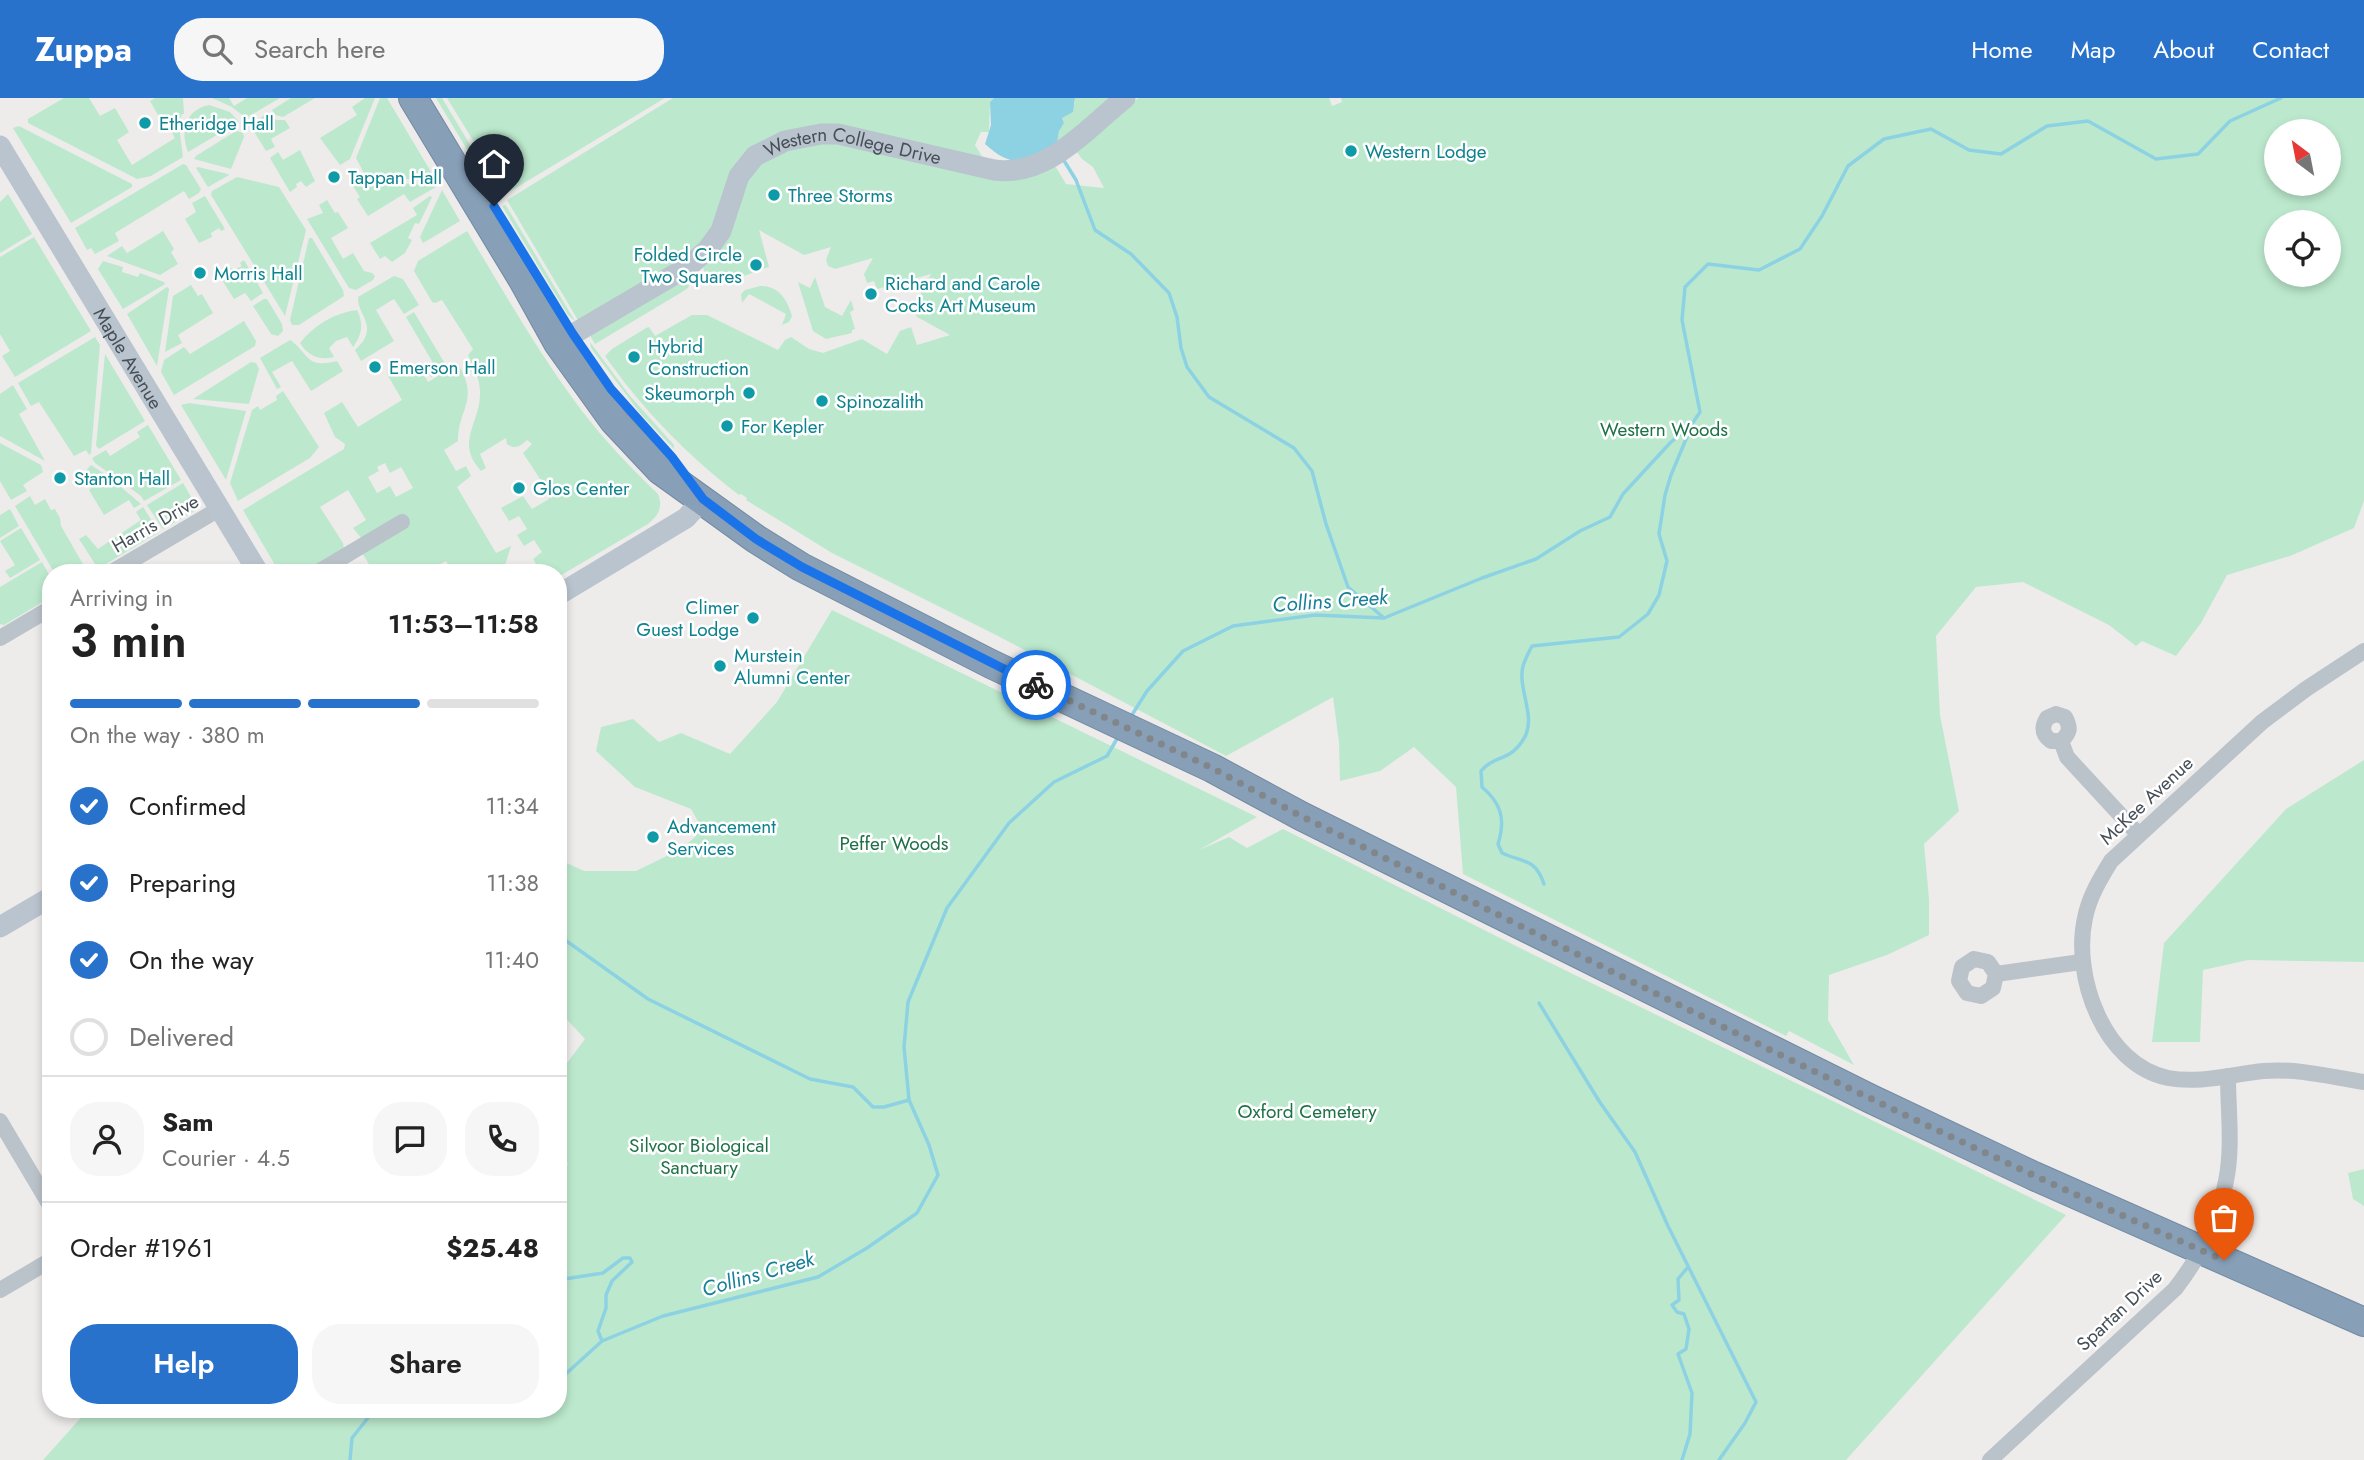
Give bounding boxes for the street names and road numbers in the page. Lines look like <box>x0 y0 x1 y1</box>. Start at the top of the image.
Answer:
street label: Western College Drive <box>759 120 944 171</box>
street label: Maple Avenue <box>87 302 169 415</box>
street label: Harris Drive <box>107 488 204 559</box>
street label: McKee Avenue <box>2094 750 2199 851</box>
street label: Spartan Drive <box>2070 1263 2168 1357</box>

